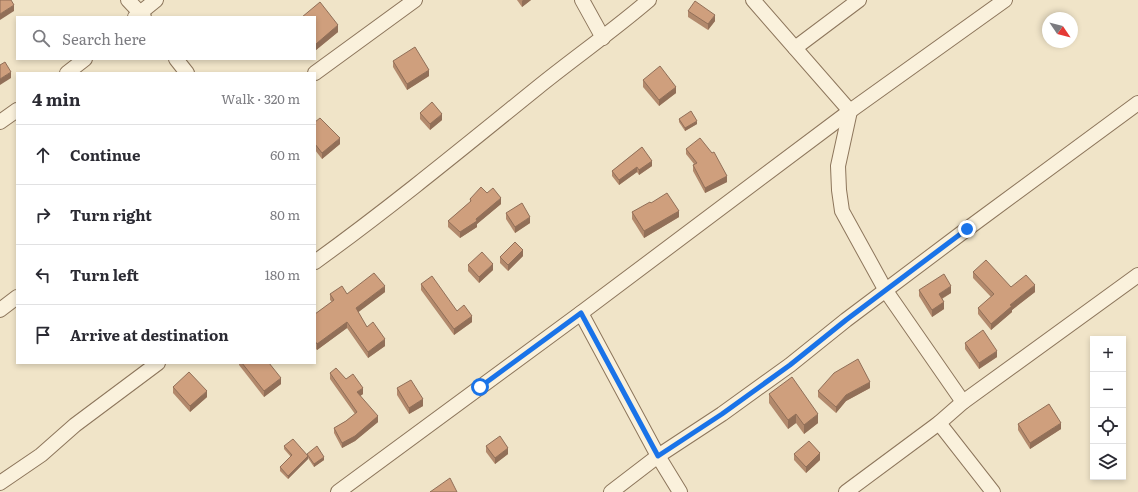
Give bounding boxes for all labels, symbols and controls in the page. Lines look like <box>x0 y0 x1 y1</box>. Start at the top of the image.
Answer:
north arrow <box>1042 12 1078 48</box>
search box <box>16 16 316 60</box>
icon: search <box>30 27 52 49</box>
text: Search here <box>62 27 146 50</box>
text: 4 min <box>32 86 81 111</box>
text: Walk · 320 m <box>221 89 300 108</box>
text: Continue <box>70 143 140 166</box>
icon: ahead <box>32 144 54 166</box>
text: 60 m <box>270 145 300 164</box>
text: Turn right <box>70 203 152 226</box>
icon: right <box>32 204 54 226</box>
text: 80 m <box>270 205 300 224</box>
route end <box>958 220 976 238</box>
text: Turn left <box>70 263 139 286</box>
icon: left <box>32 264 54 286</box>
text: 180 m <box>265 265 300 284</box>
text: Arrive at destination <box>70 323 229 346</box>
icon: arrive <box>32 324 54 346</box>
map controls <box>1090 336 1126 480</box>
button: + <box>1090 336 1126 372</box>
button: − <box>1090 372 1126 408</box>
route start <box>471 378 489 396</box>
button: locate <box>1090 408 1126 444</box>
button: layers <box>1090 444 1126 480</box>

